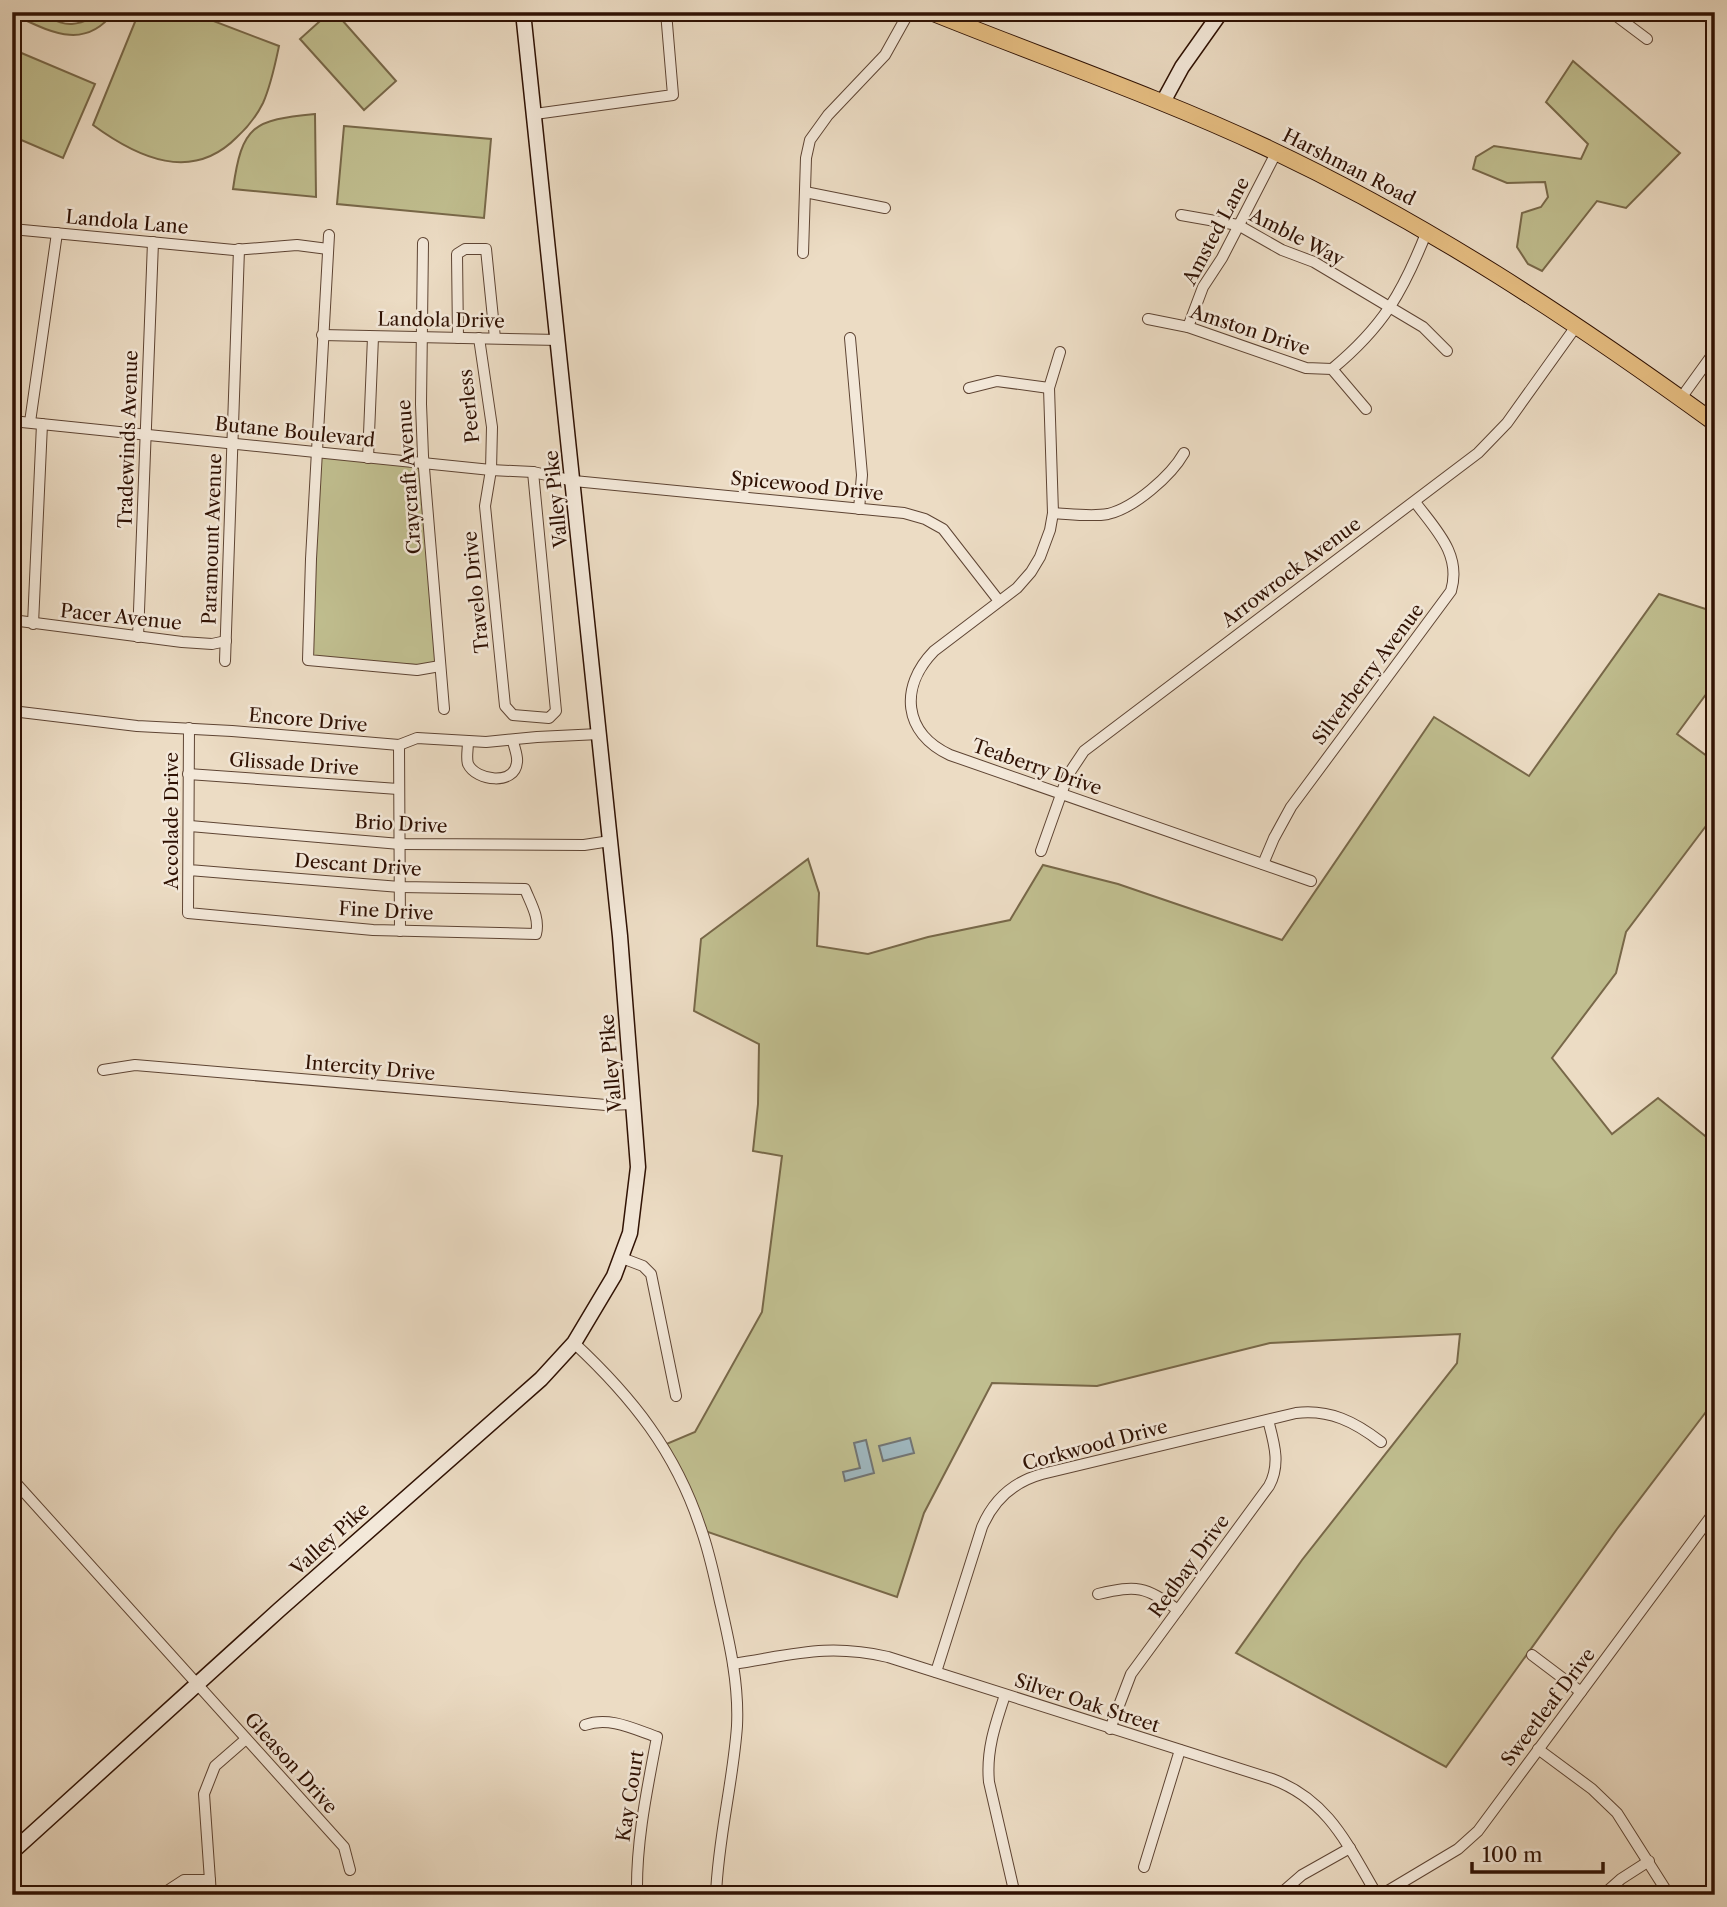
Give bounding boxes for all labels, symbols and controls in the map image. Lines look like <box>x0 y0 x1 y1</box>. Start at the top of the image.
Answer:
street label: Harshman Road <box>1279 124 1420 211</box>
street label: Amsted Lane <box>1177 173 1254 290</box>
street label: Amble Way <box>1245 203 1349 271</box>
street label: Landola Lane <box>65 205 189 239</box>
street label: Amston Drive <box>1186 299 1313 360</box>
street label: Landola Drive <box>377 307 505 333</box>
street label: Tradewinds Avenue <box>113 350 143 528</box>
street label: Peerless <box>454 368 484 444</box>
street label: Craycraft Avenue <box>392 399 426 555</box>
street label: Butane Boulevard <box>214 412 377 452</box>
street label: Valley Pike <box>539 449 573 550</box>
street label: Paramount Avenue <box>198 453 226 625</box>
street label: Spicewood Drive <box>729 467 885 505</box>
street label: Arrowrock Avenue <box>1216 512 1365 632</box>
street label: Travelo Drive <box>458 530 494 654</box>
street label: Pacer Avenue <box>59 599 183 635</box>
street label: Silverberry Avenue <box>1307 599 1429 749</box>
street label: Encore Drive <box>247 703 369 737</box>
street label: Teaberry Drive <box>969 734 1105 800</box>
street label: Glissade Drive <box>228 748 360 780</box>
street label: Accolade Drive <box>160 752 183 891</box>
street label: Brio Drive <box>354 810 448 838</box>
street label: Descant Drive <box>294 849 422 881</box>
street label: Fine Drive <box>338 897 434 925</box>
street label: Valley Pike <box>595 1013 627 1114</box>
street label: Intercity Drive <box>304 1051 436 1085</box>
street label: Corkwood Drive <box>1020 1415 1170 1475</box>
street label: Valley Pike <box>285 1498 374 1581</box>
street label: Redbay Drive <box>1144 1510 1234 1622</box>
street label: Sweetleaf Drive <box>1496 1643 1600 1771</box>
street label: Silver Oak Street <box>1012 1669 1163 1737</box>
street label: Gleason Drive <box>240 1708 342 1818</box>
street label: Kay Court <box>611 1748 649 1843</box>
scale bar <box>1472 1830 1603 1874</box>
text: 100 m <box>1482 1842 1543 1867</box>

